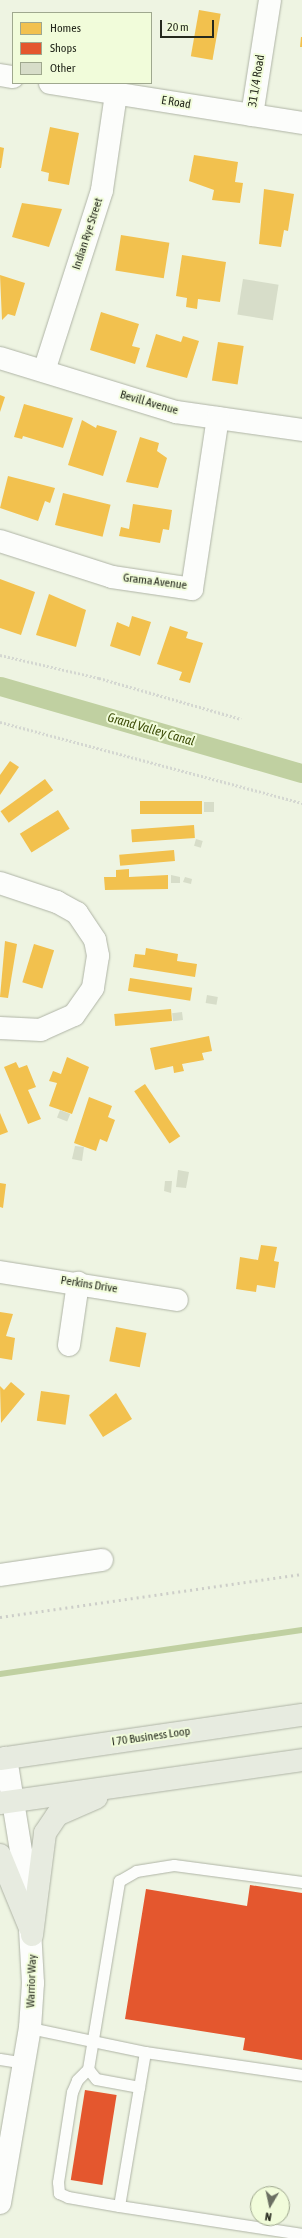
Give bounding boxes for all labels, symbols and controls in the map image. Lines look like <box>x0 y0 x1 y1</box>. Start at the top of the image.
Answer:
legend <box>12 12 152 84</box>
scale bar <box>162 12 216 38</box>
text: 20 m <box>167 20 189 34</box>
text: Homes <box>50 21 81 35</box>
text: Shops <box>50 41 76 55</box>
street label: 31 1/4 Road <box>246 54 268 108</box>
text: Other <box>50 61 75 75</box>
street label: E Road <box>160 94 192 112</box>
street label: Indian Rye Street <box>70 196 106 272</box>
street label: Bevill Avenue <box>118 388 180 418</box>
street label: Grama Avenue <box>122 571 188 593</box>
water label: Grand Valley Canal <box>106 710 196 750</box>
street label: Perkins Drive <box>60 1273 118 1297</box>
street label: I 70 Business Loop <box>111 1724 191 1750</box>
street label: Warrior Way <box>24 1954 40 2008</box>
north arrow <box>250 2186 290 2226</box>
text: N <box>264 2210 272 2223</box>

